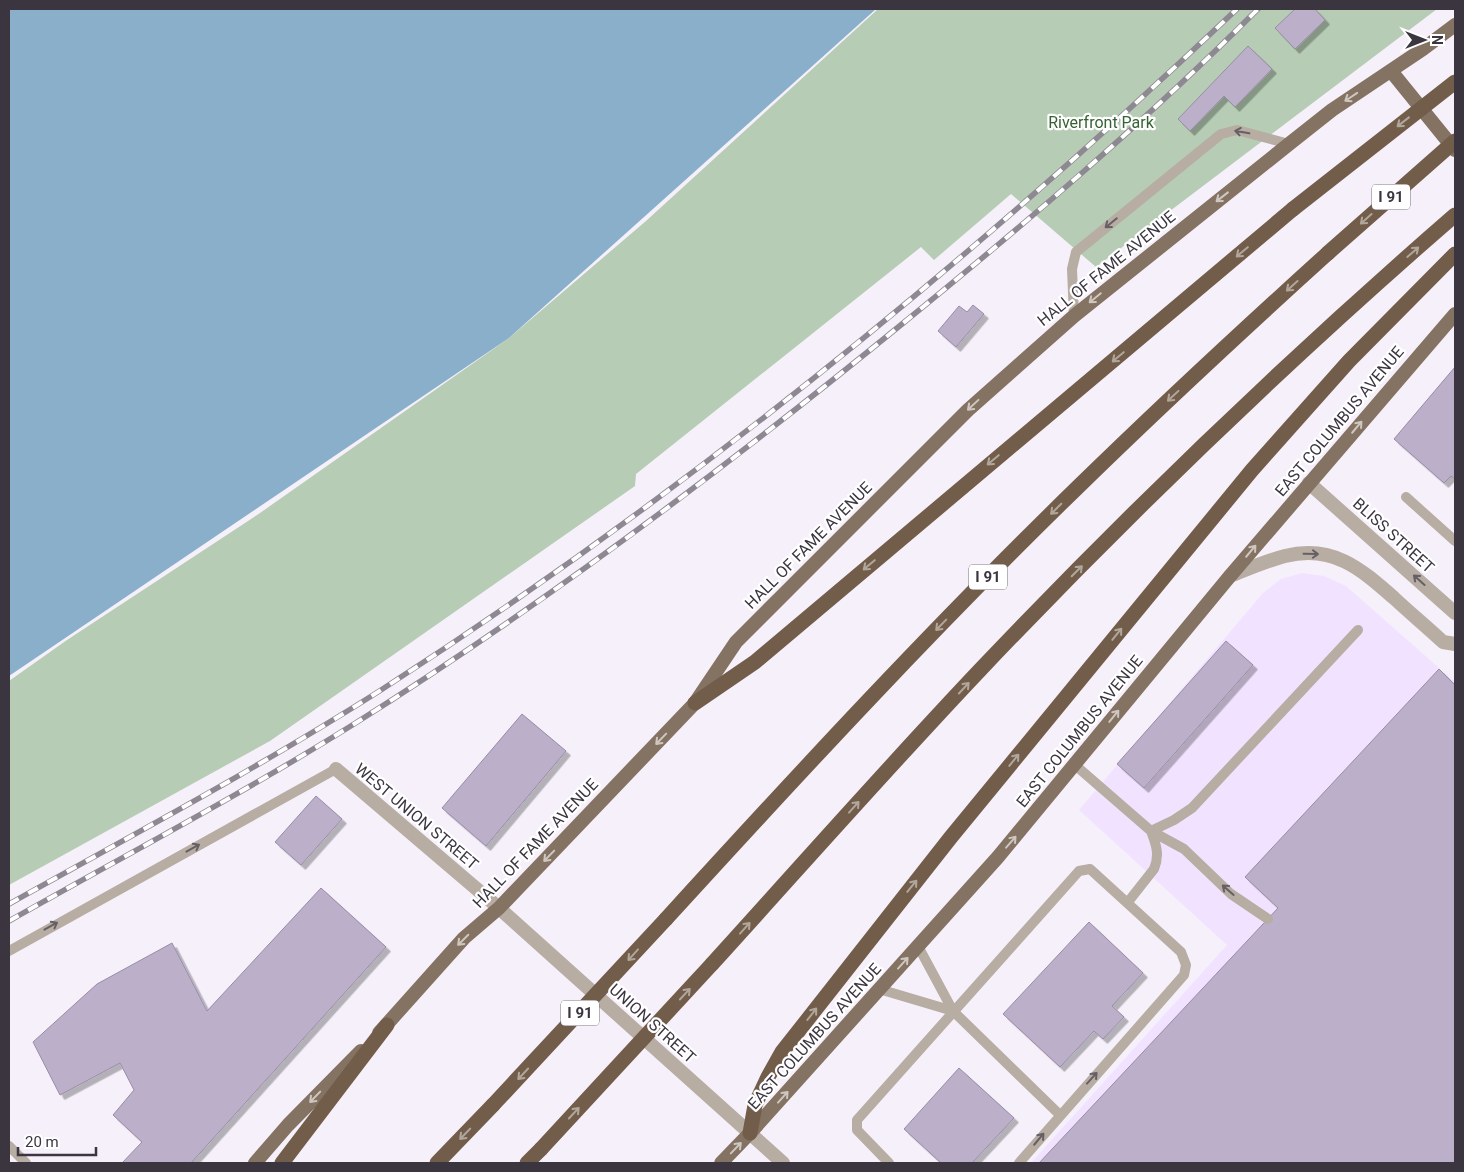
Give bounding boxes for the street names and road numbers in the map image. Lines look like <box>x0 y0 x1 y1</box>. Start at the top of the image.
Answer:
road number: I 91 <box>1372 184 1410 210</box>
street label: HALL OF FAME AVENUE <box>1034 207 1179 330</box>
street label: EAST COLUMBUS AVENUE <box>1271 342 1408 500</box>
street label: HALL OF FAME AVENUE <box>741 478 876 613</box>
street label: BLISS STREET <box>1349 494 1439 577</box>
road number: I 91 <box>969 564 1007 590</box>
street label: EAST COLUMBUS AVENUE <box>1012 652 1147 811</box>
street label: WEST UNION STREET <box>351 759 483 874</box>
street label: HALL OF FAME AVENUE <box>469 775 602 912</box>
street label: EAST COLUMBUS AVENUE <box>744 959 885 1113</box>
street label: UNION STREET <box>606 980 700 1067</box>
road number: I 91 <box>561 1000 599 1026</box>

